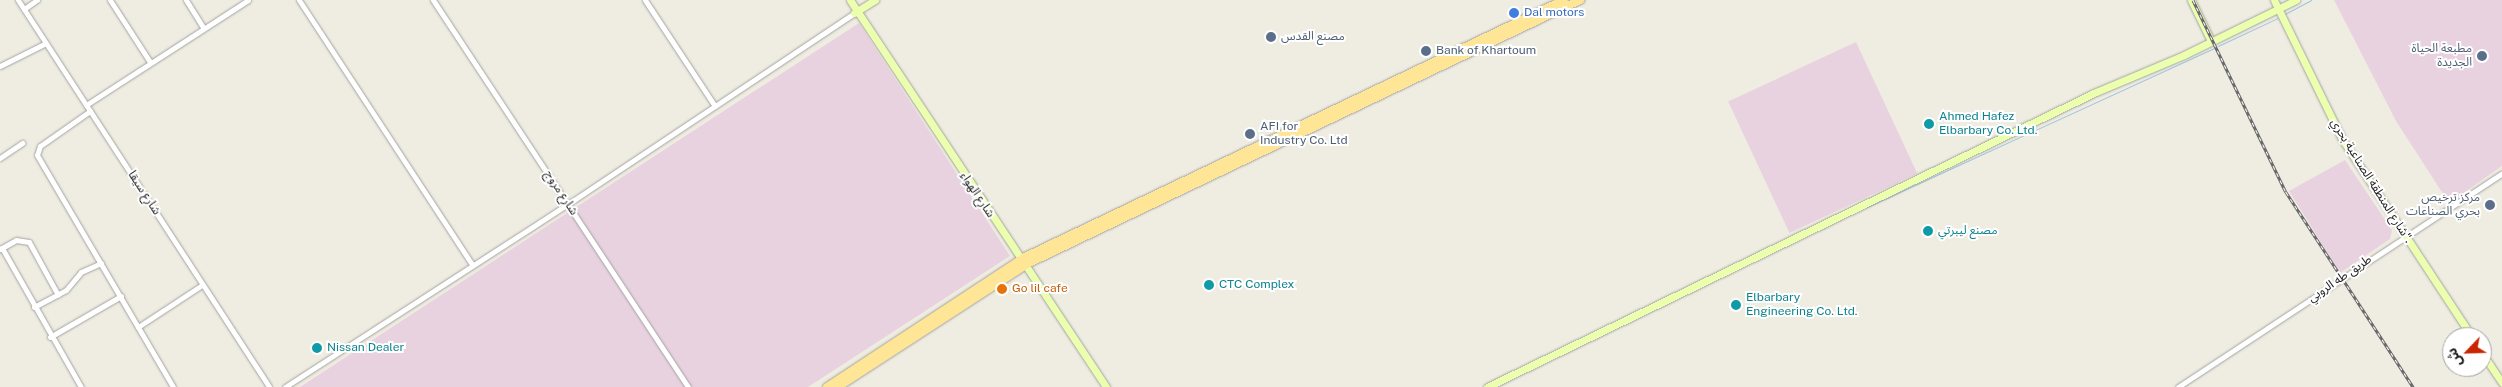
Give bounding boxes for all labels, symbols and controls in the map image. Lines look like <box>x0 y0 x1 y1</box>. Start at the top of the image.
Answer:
place label: Dal motors <box>1524 6 1584 20</box>
marker: Dal motors <box>1508 7 1520 19</box>
place label: مصنع القدس <box>1281 30 1345 44</box>
marker: مصنع القدس <box>1265 31 1277 43</box>
place label: مطبعة الحياة الجديدة <box>2412 42 2472 70</box>
place label: Bank of Khartoum <box>1436 44 1536 58</box>
marker: Bank of Khartoum <box>1420 45 1432 57</box>
marker: مطبعة الحياة الجديدة <box>2476 50 2488 62</box>
place label: Ahmed Hafez Elbarbary Co. Ltd. <box>1939 110 2037 138</box>
street label: شارع المنطقة الصناعية بحري". <box>2327 116 2415 246</box>
marker: Ahmed Hafez Elbarbary Co. Ltd. <box>1923 118 1935 130</box>
place label: AFI for Industry Co. Ltd <box>1260 120 1348 148</box>
marker: AFI for Industry Co. Ltd <box>1244 128 1256 140</box>
street label: شارع سيقا <box>124 168 164 218</box>
street label: شارع مروج <box>541 168 581 218</box>
street label: شارع الهواء <box>957 169 997 221</box>
place label: مركز ترخيص بحري الصناعات <box>2406 191 2480 219</box>
marker: مركز ترخيص بحري الصناعات <box>2484 199 2496 211</box>
place label: مصنع ليبرتي <box>1938 224 1998 238</box>
marker: مصنع ليبرتي <box>1922 225 1934 237</box>
street label: طريق طه الروبي <box>2305 252 2375 306</box>
place label: CTC Complex <box>1219 278 1294 292</box>
marker: CTC Complex <box>1203 279 1215 291</box>
place label: Go lil cafe <box>1012 282 1068 296</box>
marker: Go lil cafe <box>996 283 1008 295</box>
place label: Elbarbary Engineering Co. Ltd. <box>1746 291 1858 319</box>
marker: Elbarbary Engineering Co. Ltd. <box>1730 299 1742 311</box>
north arrow <box>2442 327 2492 377</box>
place label: Nissan Dealer <box>327 341 404 355</box>
marker: Nissan Dealer <box>311 342 323 354</box>
text: ش <box>2443 346 2465 370</box>

